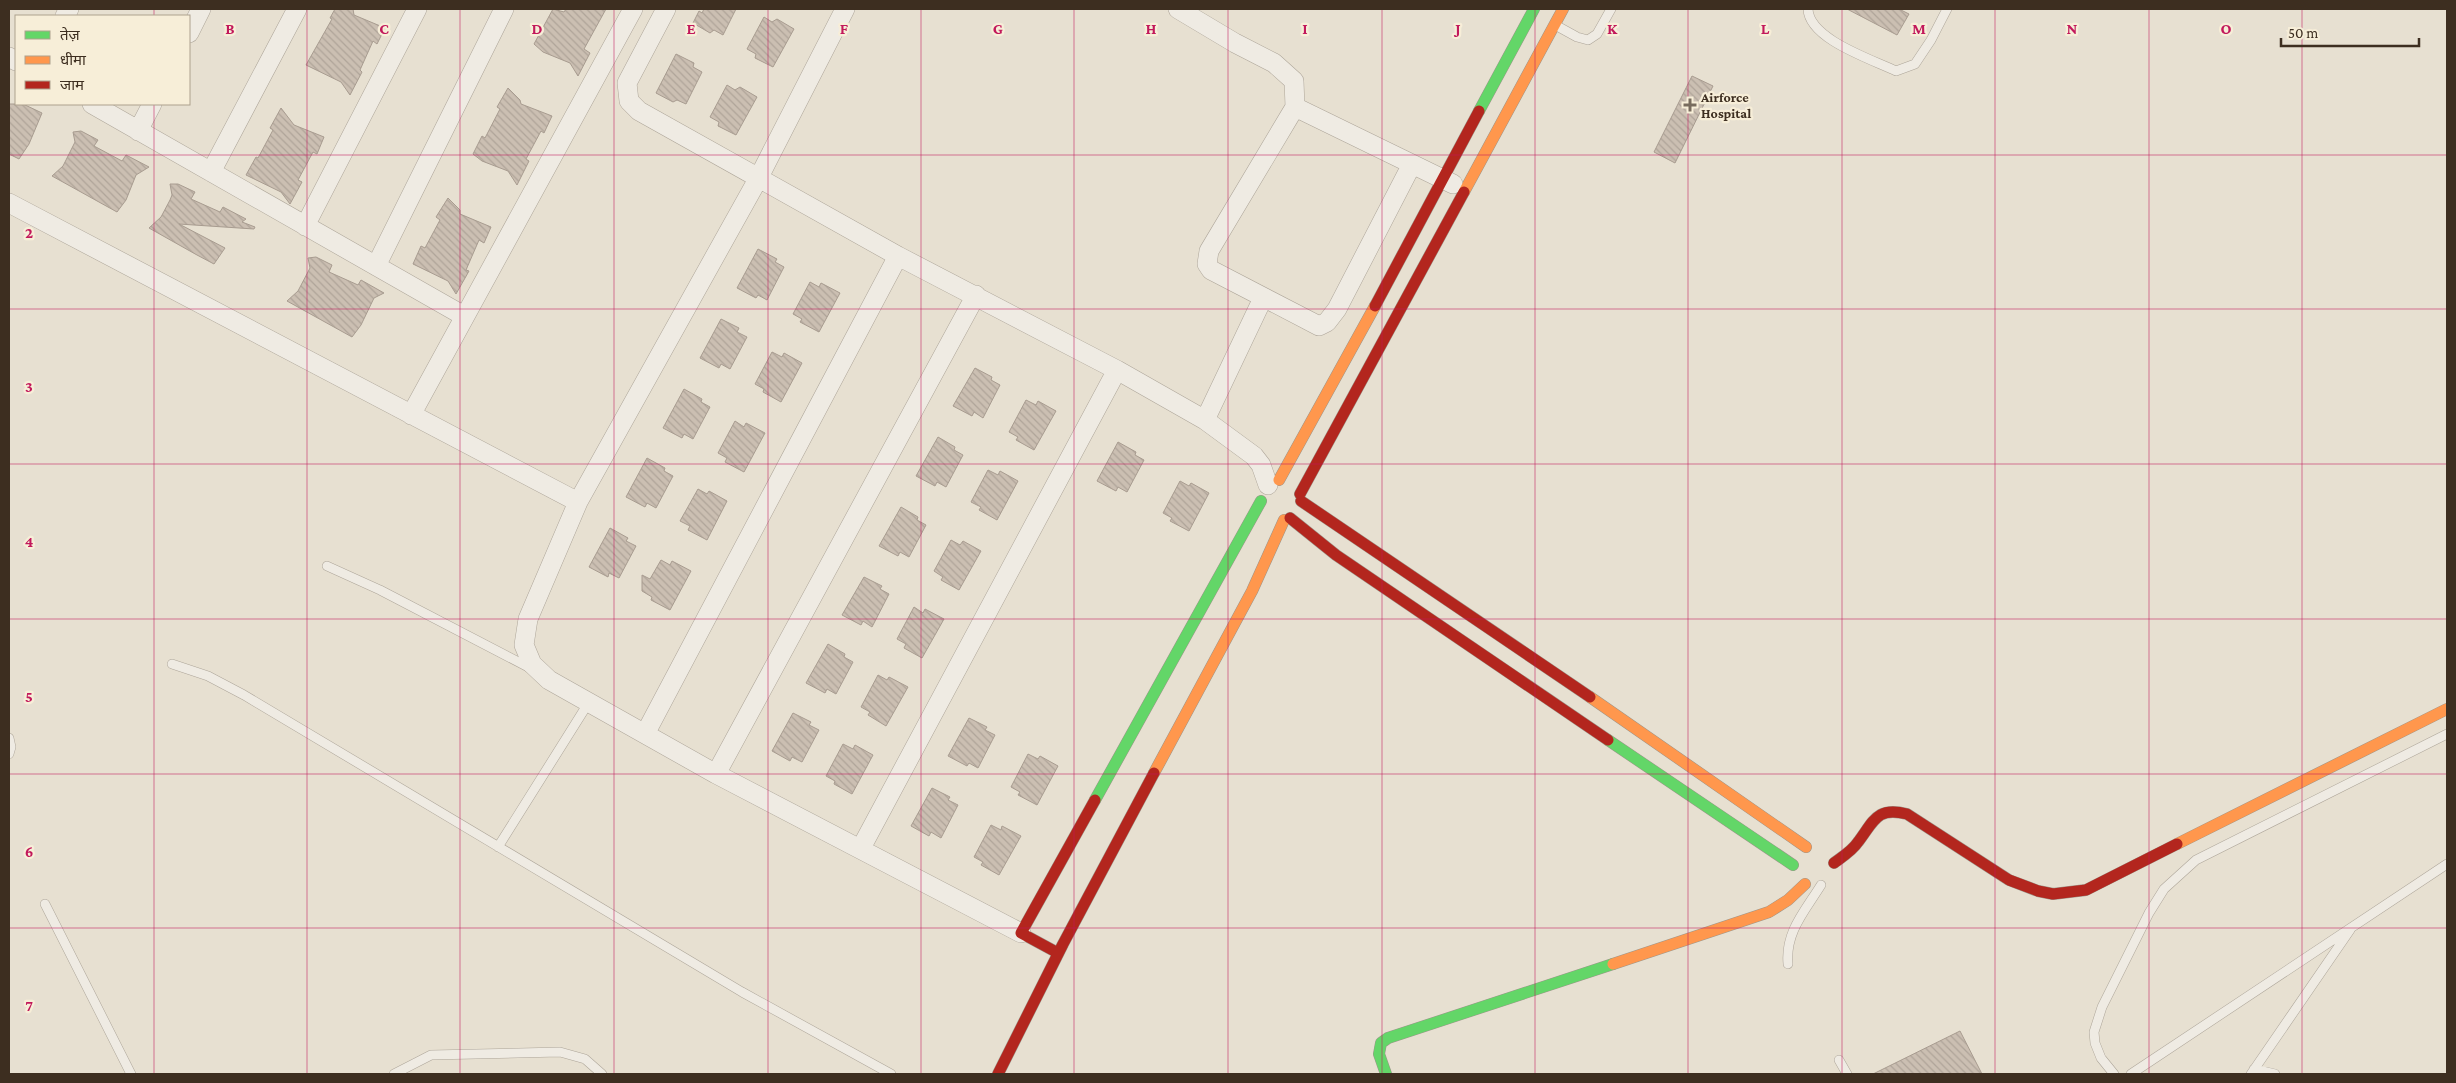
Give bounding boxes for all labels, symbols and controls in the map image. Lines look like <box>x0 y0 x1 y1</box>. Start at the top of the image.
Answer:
legend <box>15 15 190 105</box>
scale bar <box>2281 15 2418 47</box>
text: B <box>225 20 235 37</box>
text: C <box>379 20 389 37</box>
text: D <box>531 20 543 37</box>
text: E <box>686 20 696 37</box>
text: F <box>840 20 849 37</box>
text: G <box>993 20 1003 37</box>
text: H <box>1146 20 1157 37</box>
text: I <box>1302 20 1308 37</box>
text: J <box>1453 20 1461 37</box>
text: K <box>1607 20 1618 37</box>
text: L <box>1761 20 1770 37</box>
text: M <box>1912 20 1926 37</box>
text: N <box>2067 20 2078 37</box>
text: O <box>2220 20 2232 37</box>
text: 50 m <box>2288 25 2318 41</box>
text: तेज़ <box>60 26 81 43</box>
text: धीमा <box>60 52 87 68</box>
text: जाम <box>60 77 85 93</box>
place label: Airforce Hospital <box>1700 89 1751 121</box>
marker: Airforce Hospital <box>1683 98 1697 112</box>
text: 2 <box>25 224 33 241</box>
text: 3 <box>25 378 33 395</box>
text: 4 <box>25 533 34 550</box>
text: 5 <box>25 688 33 705</box>
text: 6 <box>25 843 33 860</box>
text: 7 <box>25 997 33 1014</box>

